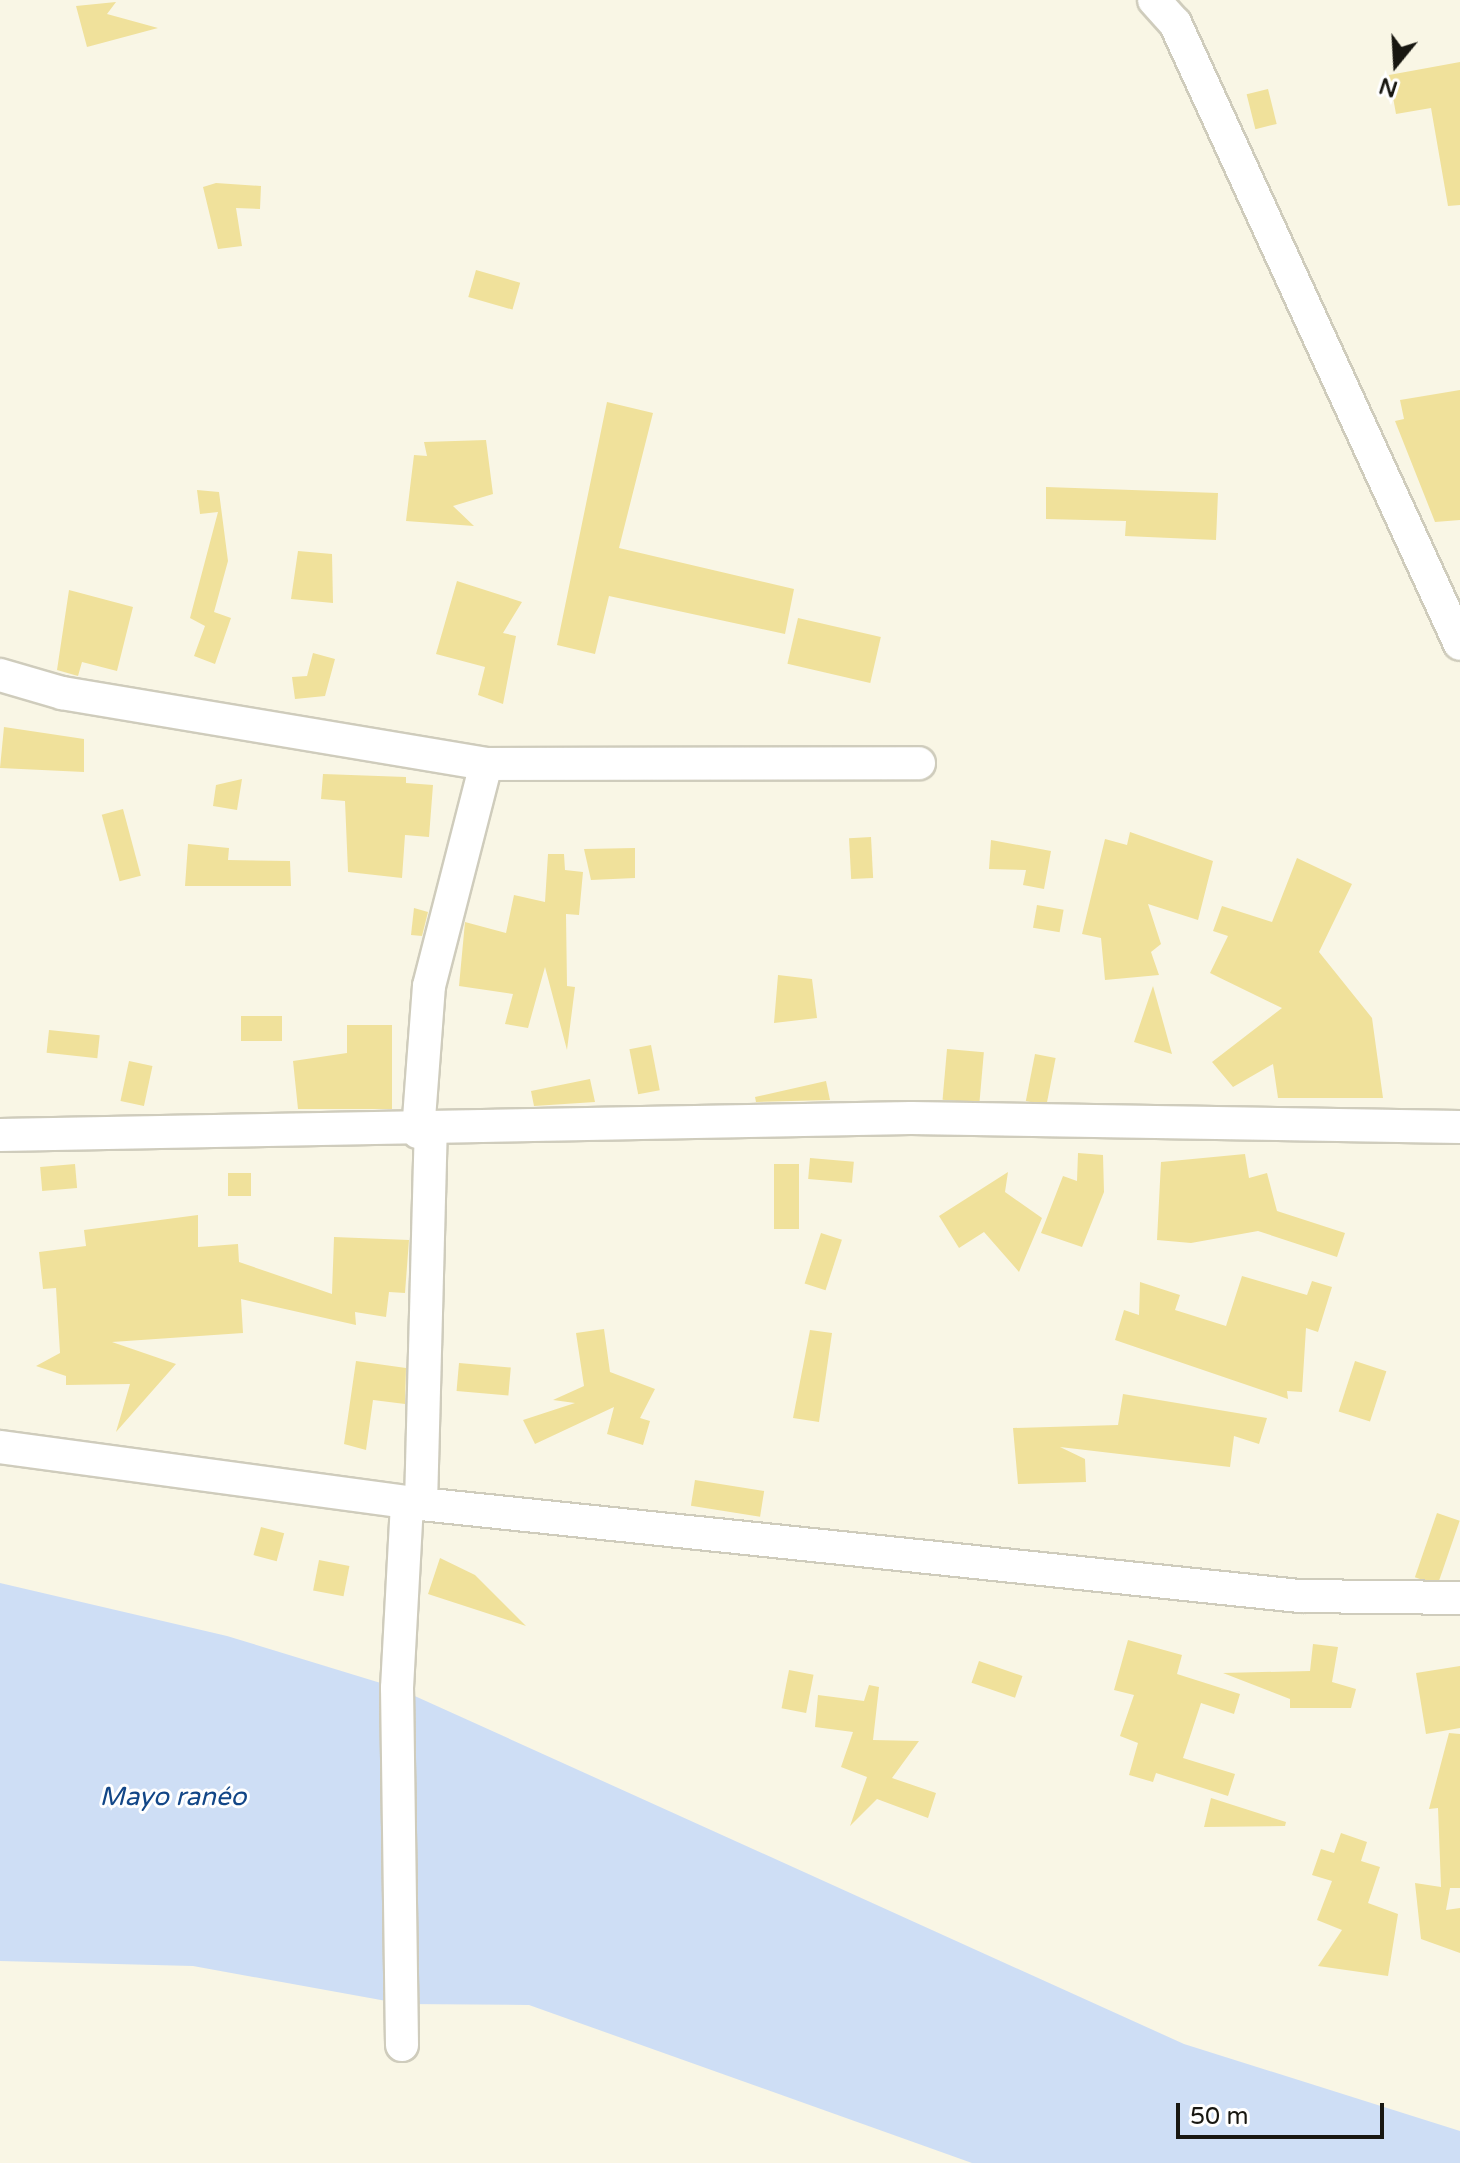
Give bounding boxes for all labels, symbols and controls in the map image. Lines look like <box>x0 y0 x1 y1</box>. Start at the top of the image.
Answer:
north arrow <box>1356 24 1436 104</box>
text: N <box>1376 72 1401 102</box>
water label: Mayo ranéo <box>100 1781 246 1813</box>
scale bar <box>1180 2087 1388 2137</box>
text: 50 m <box>1190 2102 1248 2131</box>

